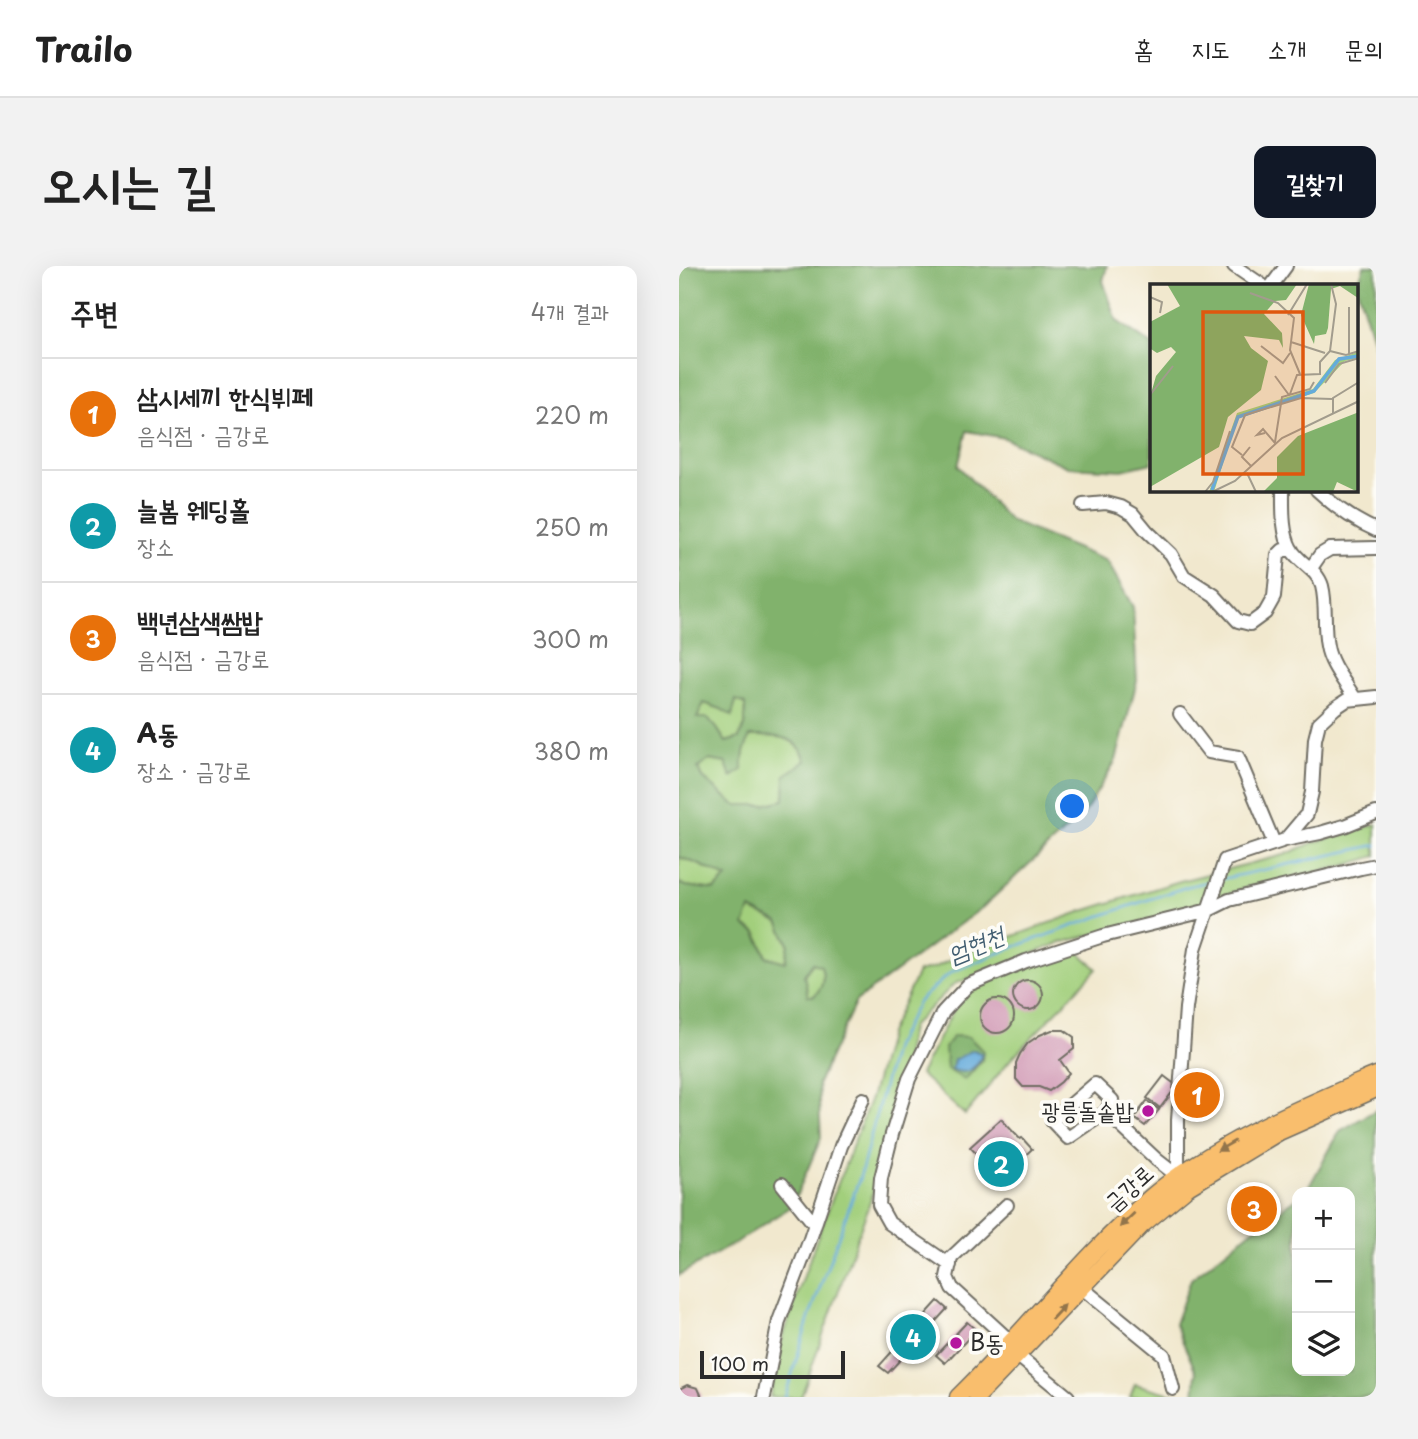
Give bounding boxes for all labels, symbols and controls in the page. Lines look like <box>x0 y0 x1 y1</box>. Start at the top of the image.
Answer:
text: Trailo <box>35 23 132 73</box>
text: 홈 <box>1134 30 1153 66</box>
text: 지도 <box>1191 30 1230 66</box>
text: 소개 <box>1268 30 1306 66</box>
text: 문의 <box>1344 30 1383 66</box>
text: 오시는 길 <box>42 145 215 219</box>
button: 길찾기 <box>1254 146 1376 218</box>
inset map <box>1150 284 1359 492</box>
text: 주변 <box>70 289 118 334</box>
text: 4개 결과 <box>531 294 609 329</box>
text: 삼시세끼 한식뷔페 <box>137 377 313 416</box>
text: 1 <box>88 397 99 432</box>
text: 220 m <box>535 397 609 432</box>
text: 음식점 · 금강로 <box>137 416 270 451</box>
text: 늘봄 웨딩홀 <box>137 489 250 528</box>
text: 2 <box>85 509 101 544</box>
text: 250 m <box>535 509 609 544</box>
text: 장소 <box>137 528 174 563</box>
text: 백년삼색쌈밥 <box>137 601 263 640</box>
text: 3 <box>85 621 101 656</box>
text: 300 m <box>532 621 609 656</box>
text: 음식점 · 금강로 <box>137 640 270 675</box>
text: A동 <box>137 713 178 752</box>
text: 4 <box>85 733 101 768</box>
text: 380 m <box>534 733 609 768</box>
text: 장소 · 금강로 <box>137 752 251 787</box>
your location <box>1055 789 1089 823</box>
water label: 엄현천 <box>942 915 1011 971</box>
pin: 1 <box>1174 1069 1220 1121</box>
place label: 광릉돌솥밥 <box>1041 1092 1134 1127</box>
marker: 광릉돌솥밥 <box>1140 1103 1156 1119</box>
pin: 2 <box>978 1138 1024 1190</box>
one-way arrow <box>1216 1140 1236 1152</box>
street label: 금강로 <box>1096 1155 1160 1218</box>
pin: 3 <box>1231 1183 1277 1235</box>
map controls <box>1292 1187 1355 1376</box>
button: + <box>1292 1187 1355 1250</box>
one-way arrow <box>1119 1212 1136 1228</box>
button: − <box>1292 1250 1355 1313</box>
one-way arrow <box>1049 1304 1065 1321</box>
pin: 4 <box>890 1311 936 1363</box>
button: layers <box>1292 1313 1355 1376</box>
place label: B동 <box>970 1324 1004 1359</box>
marker: B동 <box>948 1335 964 1351</box>
scale bar <box>700 1348 845 1380</box>
text: 100 m <box>711 1349 769 1377</box>

